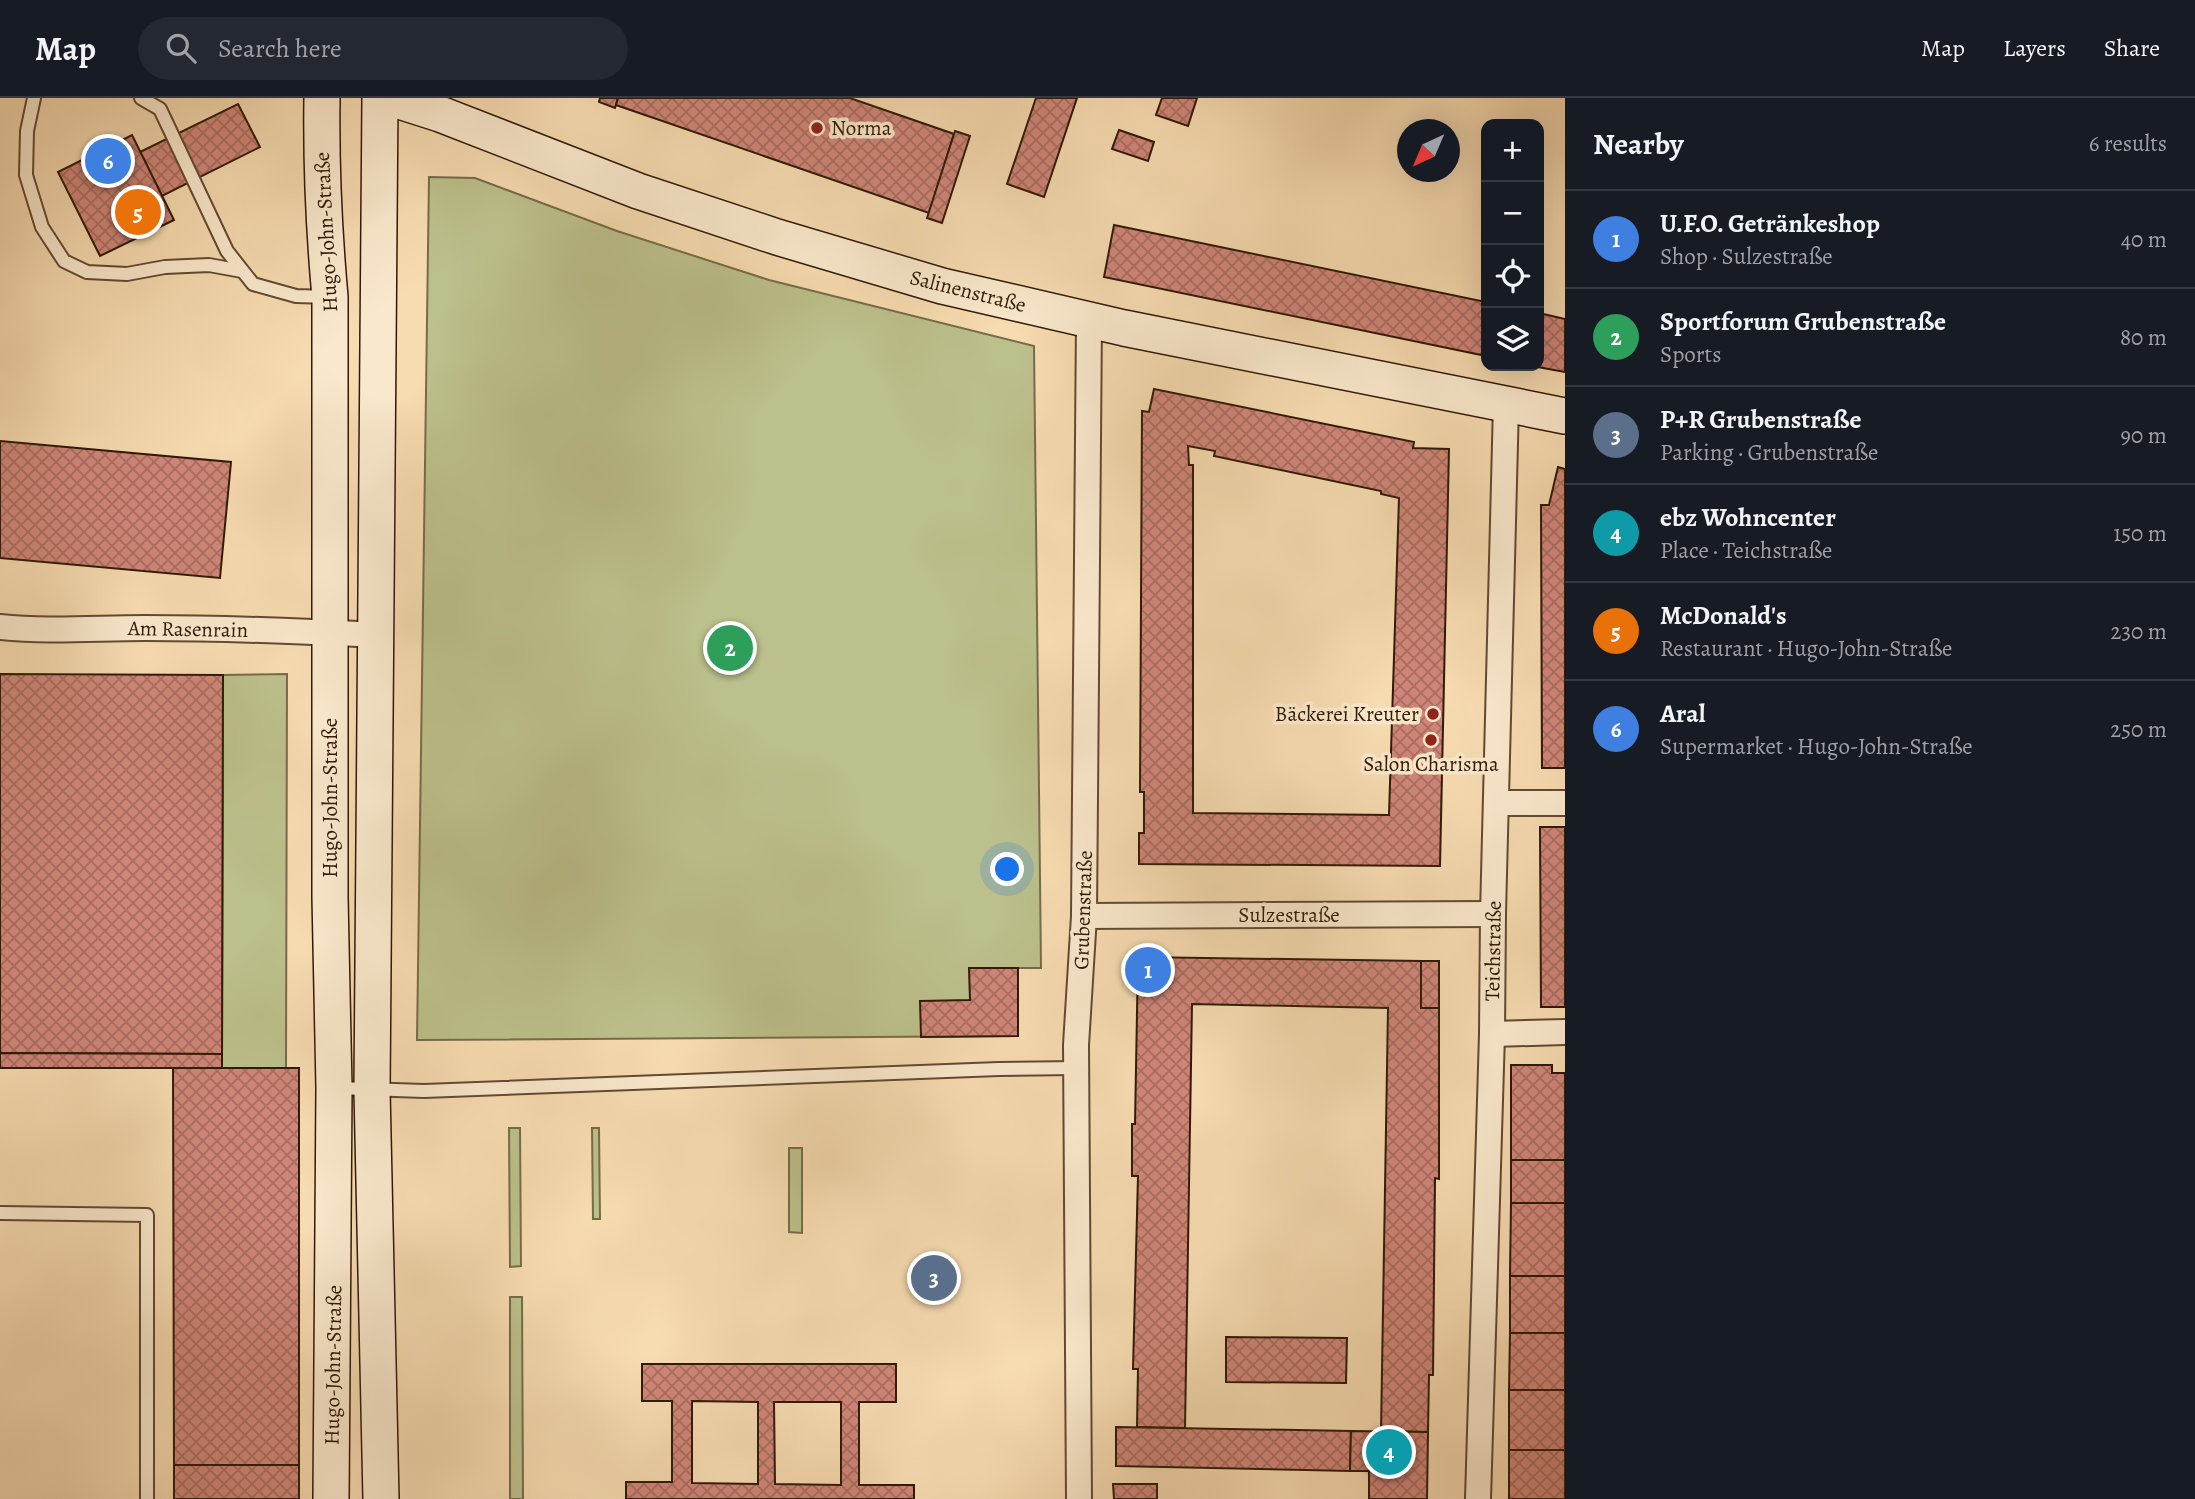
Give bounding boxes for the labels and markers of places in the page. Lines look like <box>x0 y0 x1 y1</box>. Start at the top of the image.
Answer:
place label: Norma <box>831 114 892 142</box>
marker: Norma <box>809 120 825 136</box>
pin: 6 <box>85 135 131 187</box>
pin: 5 <box>115 186 161 238</box>
pin: 2 <box>707 622 753 674</box>
place label: Bäckerei Kreuter <box>1275 700 1419 728</box>
marker: Bäckerei Kreuter <box>1425 706 1441 722</box>
marker: Salon Charisma <box>1423 732 1439 748</box>
place label: Salon Charisma <box>1363 750 1499 778</box>
pin: 1 <box>1125 944 1171 996</box>
pin: 3 <box>911 1252 957 1304</box>
pin: 4 <box>1366 1426 1412 1478</box>

